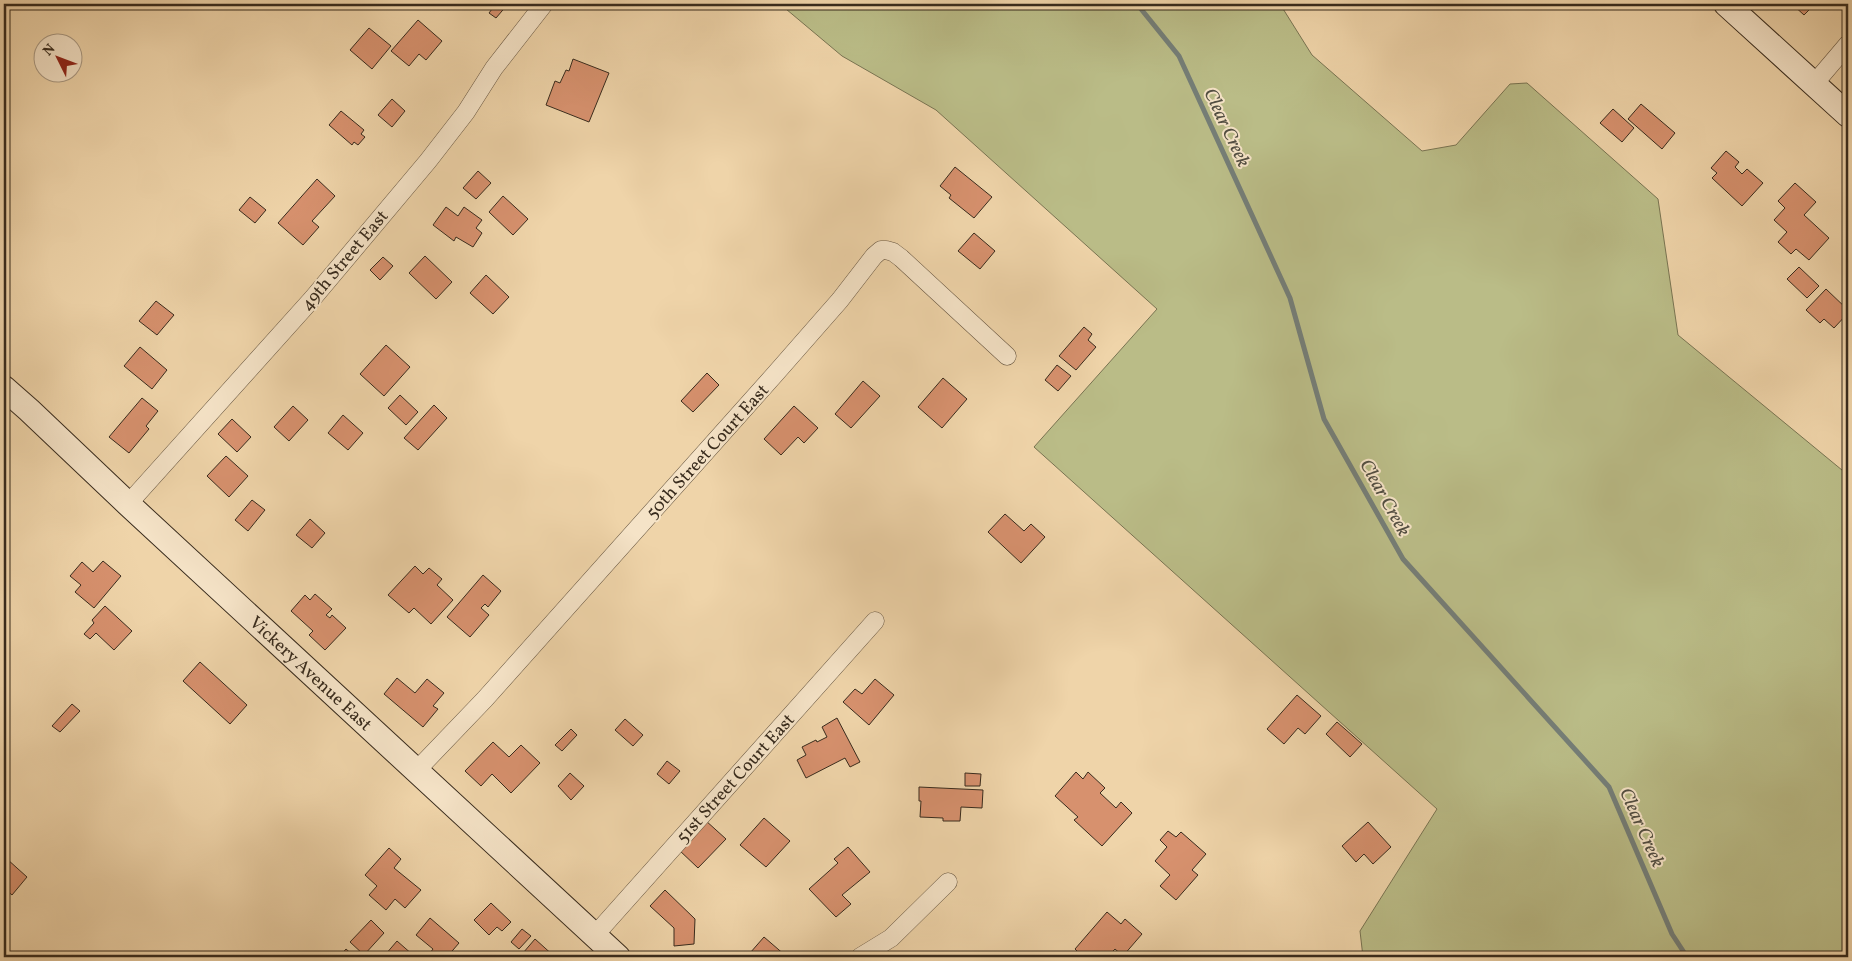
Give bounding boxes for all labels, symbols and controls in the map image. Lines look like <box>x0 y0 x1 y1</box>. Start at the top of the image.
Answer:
north arrow <box>32 32 82 82</box>
text: N <box>39 40 60 60</box>
water label: Clear Creek <box>1197 84 1256 172</box>
street label: 49th Street East <box>295 205 395 317</box>
street label: 50th Street Court East <box>641 379 775 525</box>
water label: Clear Creek <box>1352 455 1416 541</box>
street label: Vickery Avenue East <box>243 611 377 738</box>
street label: 51st Street Court East <box>671 709 801 849</box>
water label: Clear Creek <box>1612 784 1670 872</box>

